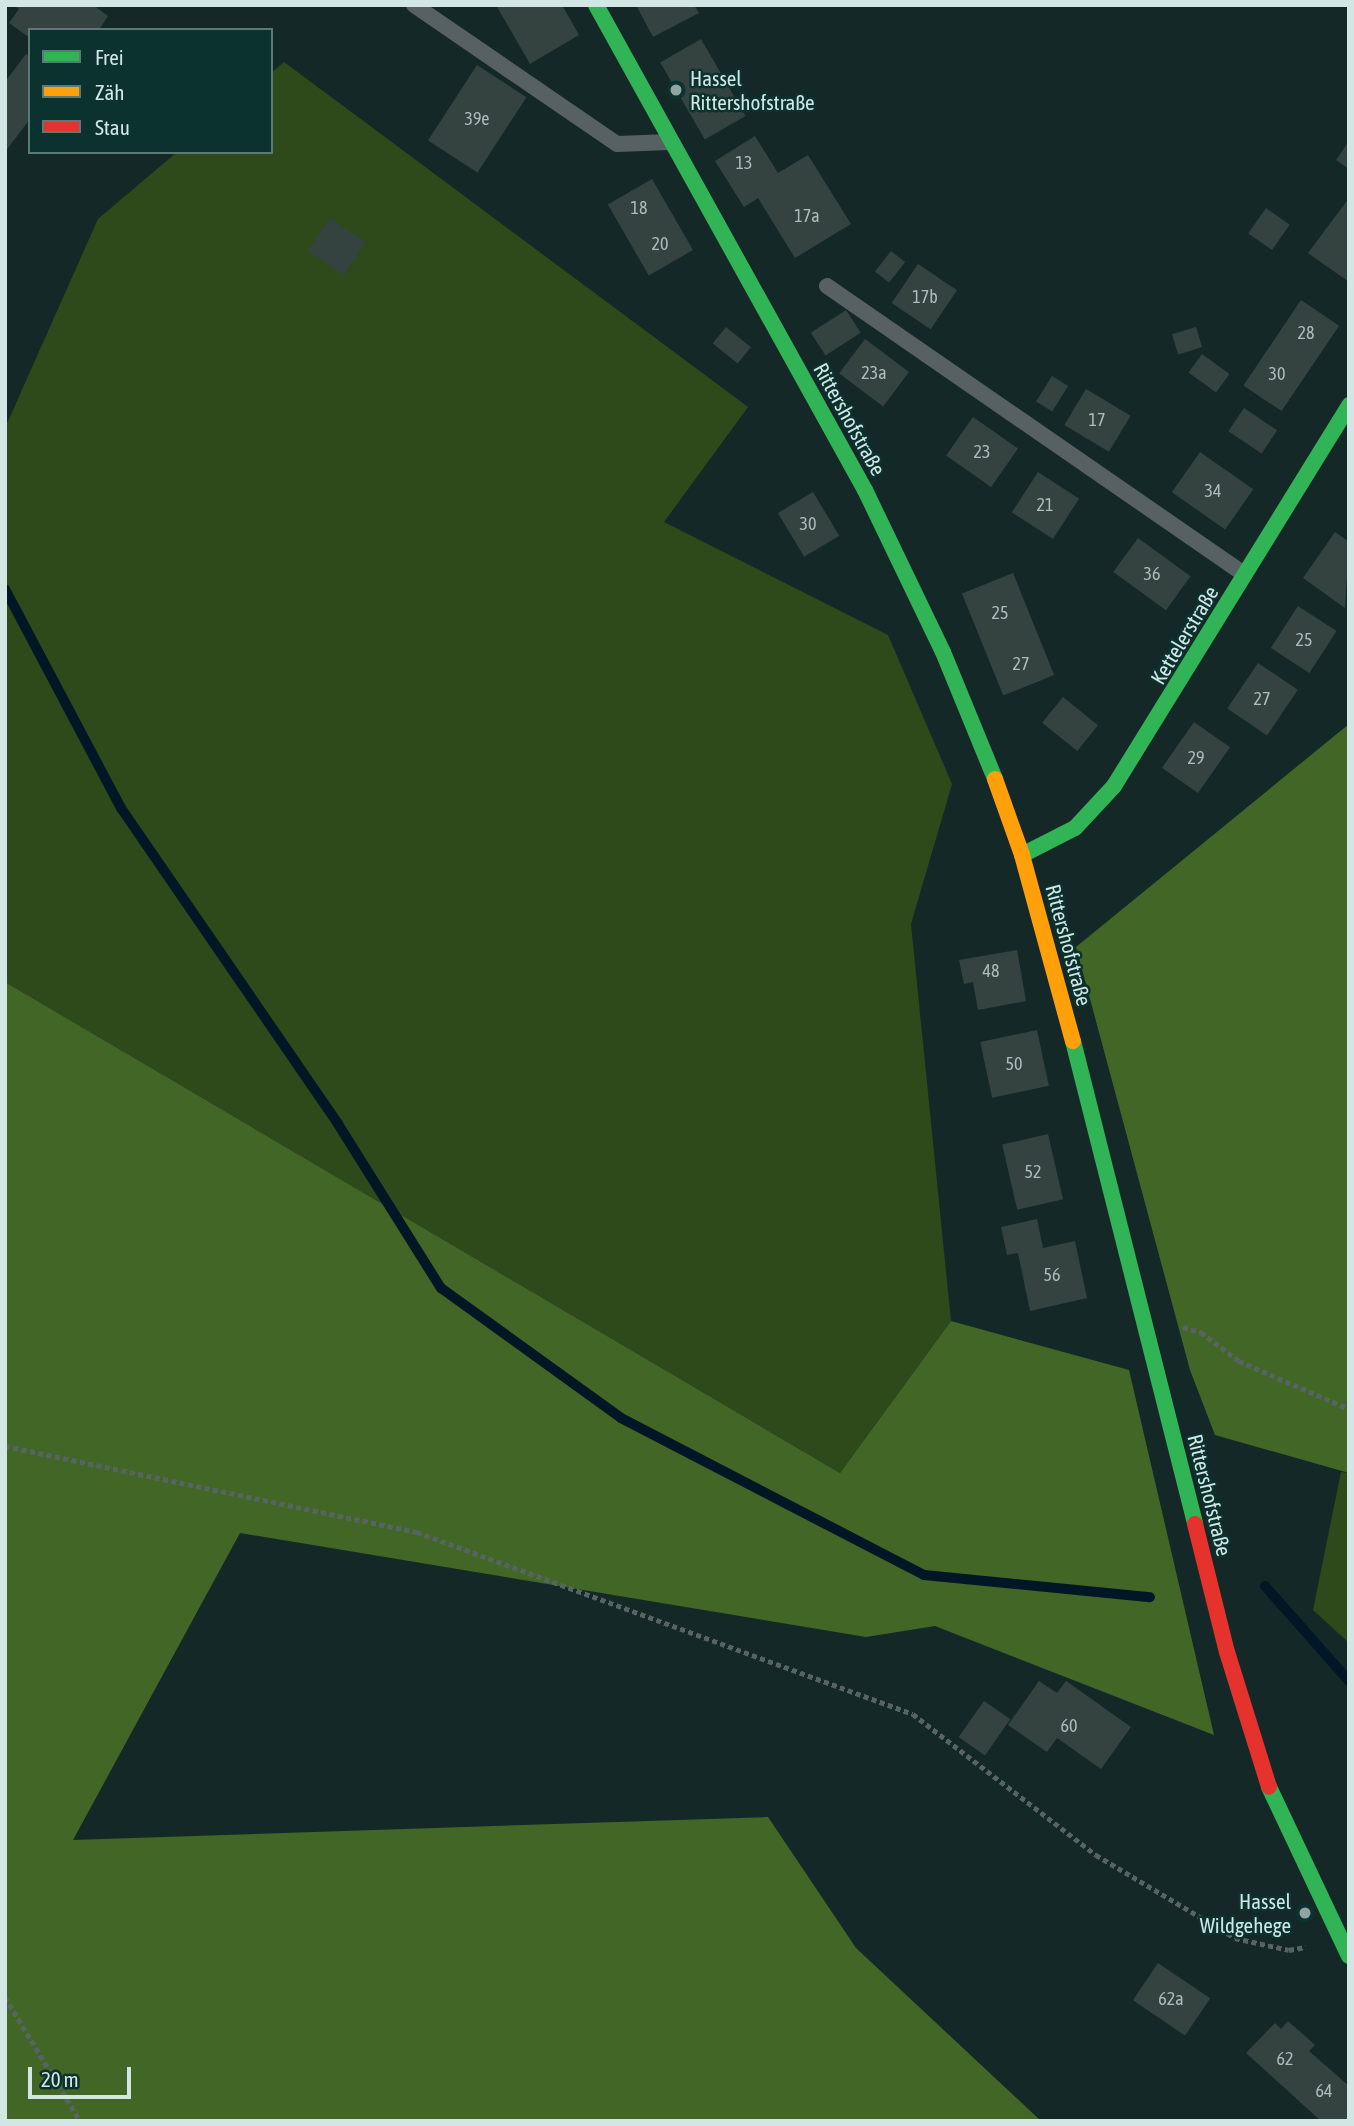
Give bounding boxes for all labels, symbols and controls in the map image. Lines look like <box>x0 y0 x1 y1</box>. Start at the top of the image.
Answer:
legend <box>28 28 273 154</box>
text: Frei <box>95 45 124 69</box>
place label: Hassel Rittershofstraße <box>690 65 815 115</box>
text: Zäh <box>95 80 124 104</box>
marker: Hassel Rittershofstraße <box>668 82 684 98</box>
house number: 39e <box>464 108 490 130</box>
text: Stau <box>95 115 130 139</box>
house number: 13 <box>736 152 752 174</box>
house number: 18 <box>631 197 647 219</box>
house number: 17a <box>794 205 820 227</box>
house number: 20 <box>652 233 668 255</box>
house number: 17b <box>912 286 938 308</box>
house number: 28 <box>1298 322 1314 344</box>
street label: Rittershofstraße <box>809 358 891 480</box>
house number: 23a <box>861 362 887 384</box>
house number: 30 <box>1269 363 1285 385</box>
house number: 17 <box>1089 409 1105 431</box>
house number: 23 <box>974 441 990 463</box>
house number: 34 <box>1205 480 1221 502</box>
house number: 21 <box>1037 494 1053 516</box>
house number: 30 <box>800 513 816 535</box>
house number: 36 <box>1144 563 1160 585</box>
street label: Kettelerstraße <box>1145 581 1223 689</box>
house number: 25 <box>992 602 1008 624</box>
house number: 25 <box>1296 629 1312 651</box>
house number: 27 <box>1013 653 1029 675</box>
house number: 27 <box>1254 688 1270 710</box>
house number: 29 <box>1188 747 1204 769</box>
street label: Rittershofstraße <box>1041 882 1097 1008</box>
house number: 48 <box>983 960 999 982</box>
house number: 50 <box>1006 1053 1022 1075</box>
house number: 52 <box>1025 1161 1041 1183</box>
house number: 56 <box>1044 1264 1060 1286</box>
street label: Rittershofstraße <box>1183 1431 1237 1559</box>
house number: 60 <box>1061 1715 1077 1737</box>
place label: Hassel Wildgehege <box>1200 1888 1291 1938</box>
marker: Hassel Wildgehege <box>1297 1905 1313 1921</box>
house number: 62a <box>1158 1988 1184 2010</box>
house number: 62 <box>1277 2048 1293 2070</box>
scale bar <box>32 2052 135 2096</box>
text: 20 m <box>41 2067 79 2091</box>
house number: 64 <box>1316 2080 1332 2102</box>

